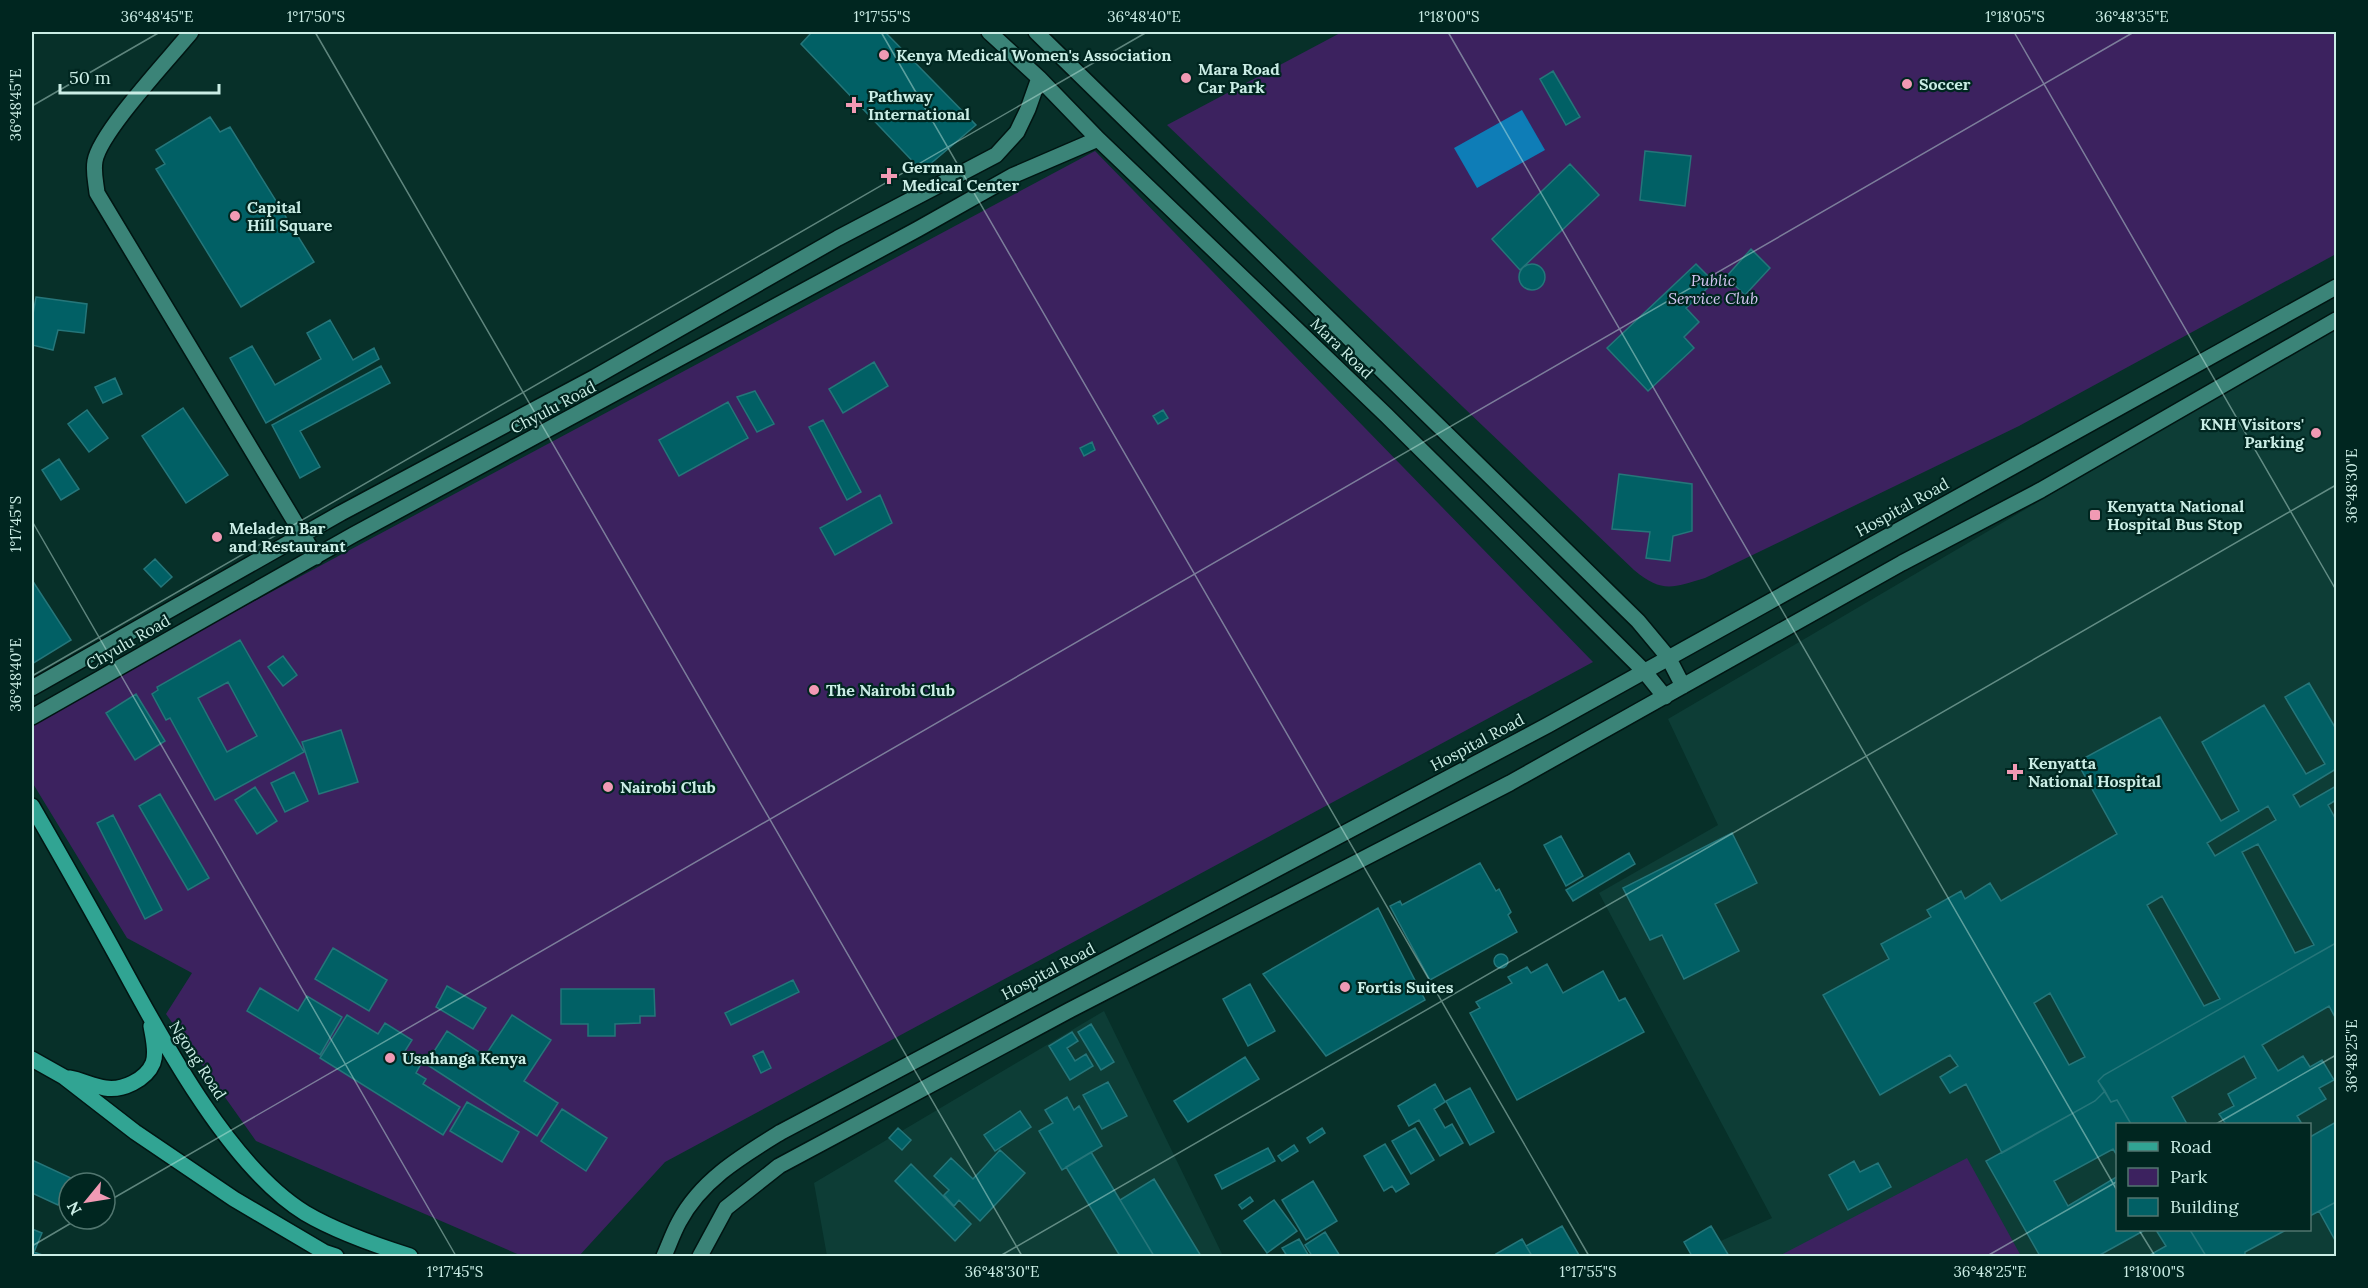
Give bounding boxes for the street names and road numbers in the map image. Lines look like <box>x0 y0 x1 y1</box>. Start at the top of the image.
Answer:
street label: Mara Road <box>1307 313 1378 383</box>
street label: Chyulu Road <box>507 376 600 438</box>
street label: Hospital Road <box>1852 473 1952 541</box>
street label: Chyulu Road <box>82 610 174 674</box>
street label: Hospital Road <box>1427 709 1528 775</box>
street label: Hospital Road <box>998 938 1099 1004</box>
street label: Ngong Road <box>165 1017 231 1104</box>

